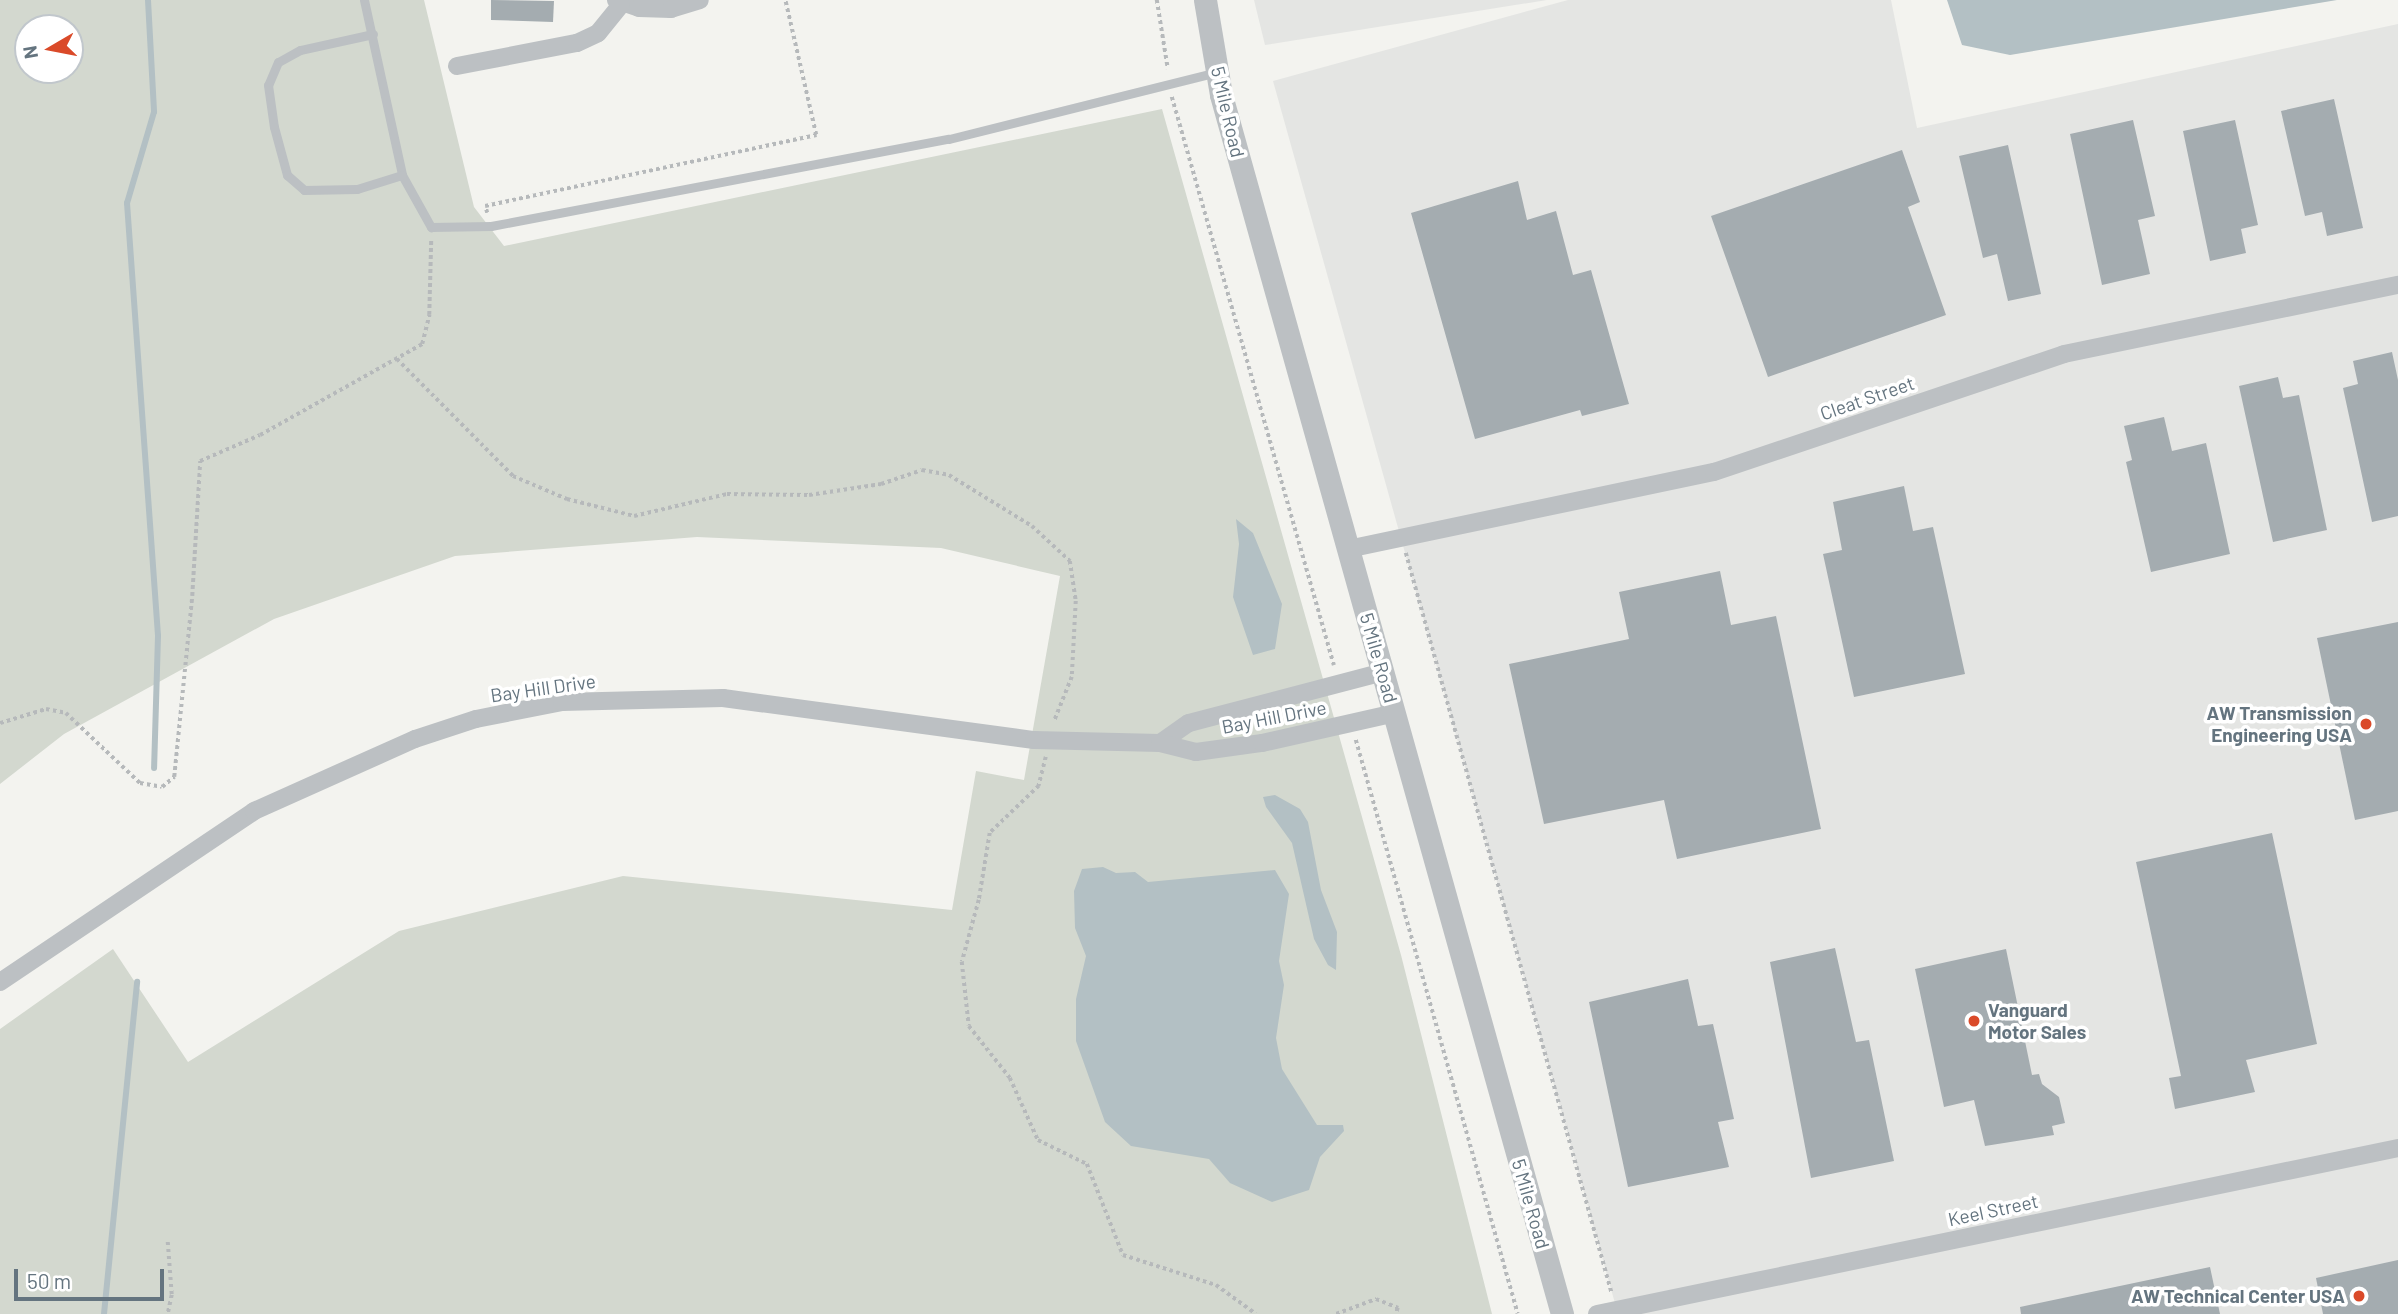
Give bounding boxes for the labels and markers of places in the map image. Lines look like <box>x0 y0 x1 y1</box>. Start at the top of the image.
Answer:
place label: AW Transmission Engineering USA <box>2207 702 2352 746</box>
marker: AW Transmission Engineering USA <box>2358 716 2374 732</box>
place label: Vanguard Motor Sales <box>1988 999 2086 1043</box>
marker: Vanguard Motor Sales <box>1966 1013 1982 1029</box>
place label: AW Technical Center USA <box>2131 1285 2345 1307</box>
marker: AW Technical Center USA <box>2351 1288 2367 1304</box>

